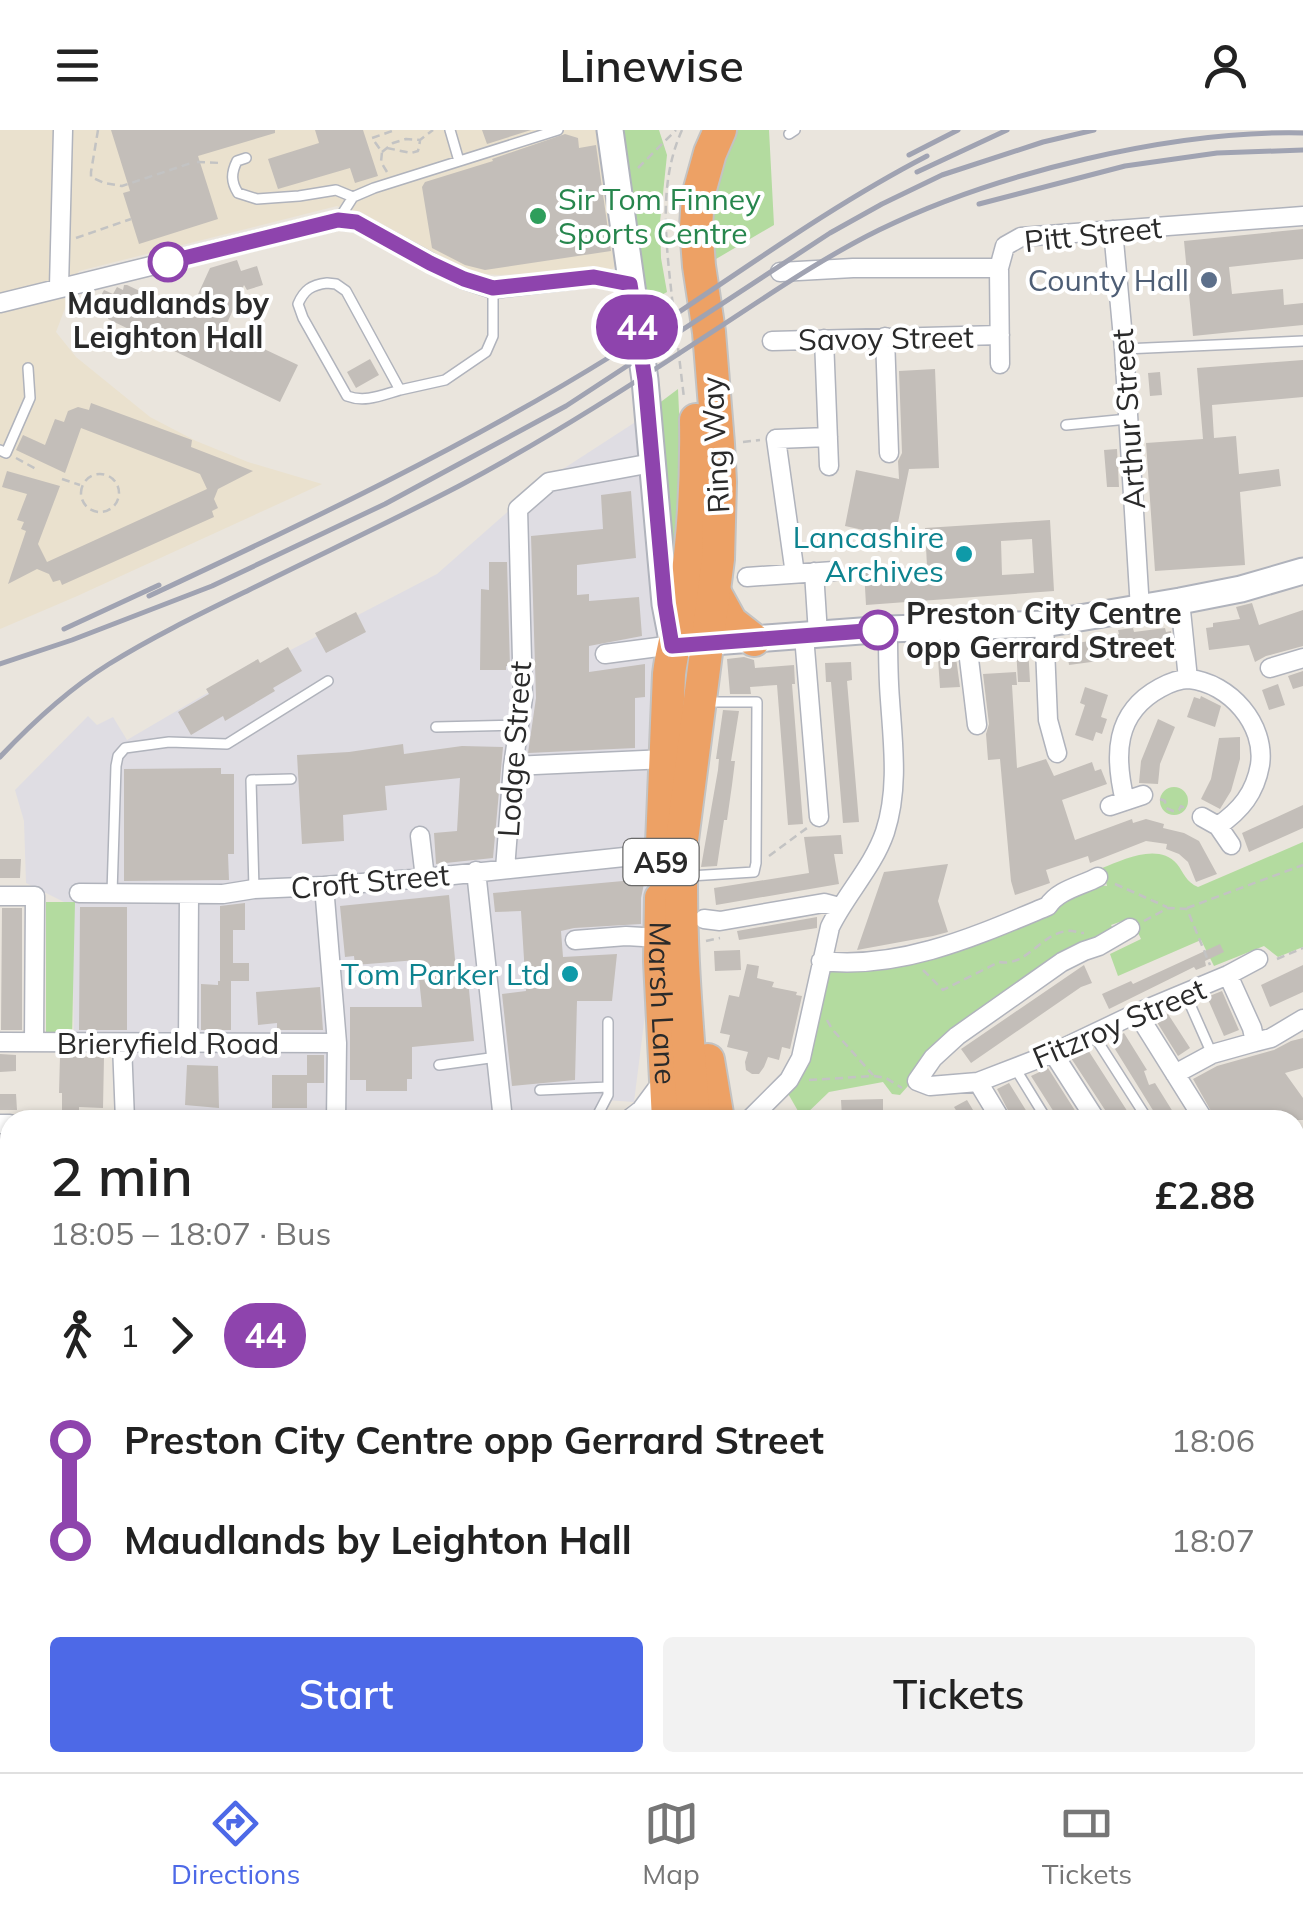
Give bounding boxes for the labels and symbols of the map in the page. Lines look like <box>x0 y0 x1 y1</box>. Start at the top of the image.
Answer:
place label: Sir Tom Finney Sports Centre <box>558 180 761 252</box>
marker: Sir Tom Finney Sports Centre <box>527 205 549 227</box>
street label: Pitt Street <box>1022 208 1164 260</box>
marker: Maudlands by Leighton Hall <box>149 243 187 281</box>
place label: County Hall <box>1028 261 1189 299</box>
marker: County Hall <box>1198 269 1220 291</box>
place label: Maudlands by Leighton Hall <box>67 284 270 356</box>
line badge: 44 <box>592 294 682 360</box>
street label: Savoy Street <box>798 317 974 359</box>
street label: Arthur Street <box>1103 327 1153 511</box>
street label: Ring Way <box>692 376 738 514</box>
place label: Lancashire Archives <box>793 518 944 590</box>
marker: Lancashire Archives <box>953 543 975 565</box>
place label: Preston City Centre opp Gerrard Street <box>906 594 1182 666</box>
marker: Preston City Centre opp Gerrard Street <box>859 611 897 649</box>
street label: Lodge Street <box>489 660 539 838</box>
road number: A59 <box>624 839 698 885</box>
street label: Croft Street <box>289 855 451 907</box>
street label: Marsh Lane <box>641 921 685 1085</box>
place label: Tom Parker Ltd <box>341 955 550 993</box>
marker: Tom Parker Ltd <box>559 963 581 985</box>
street label: Fitzroy Street <box>1027 969 1211 1077</box>
street label: Brieryfield Road <box>57 1024 279 1062</box>

